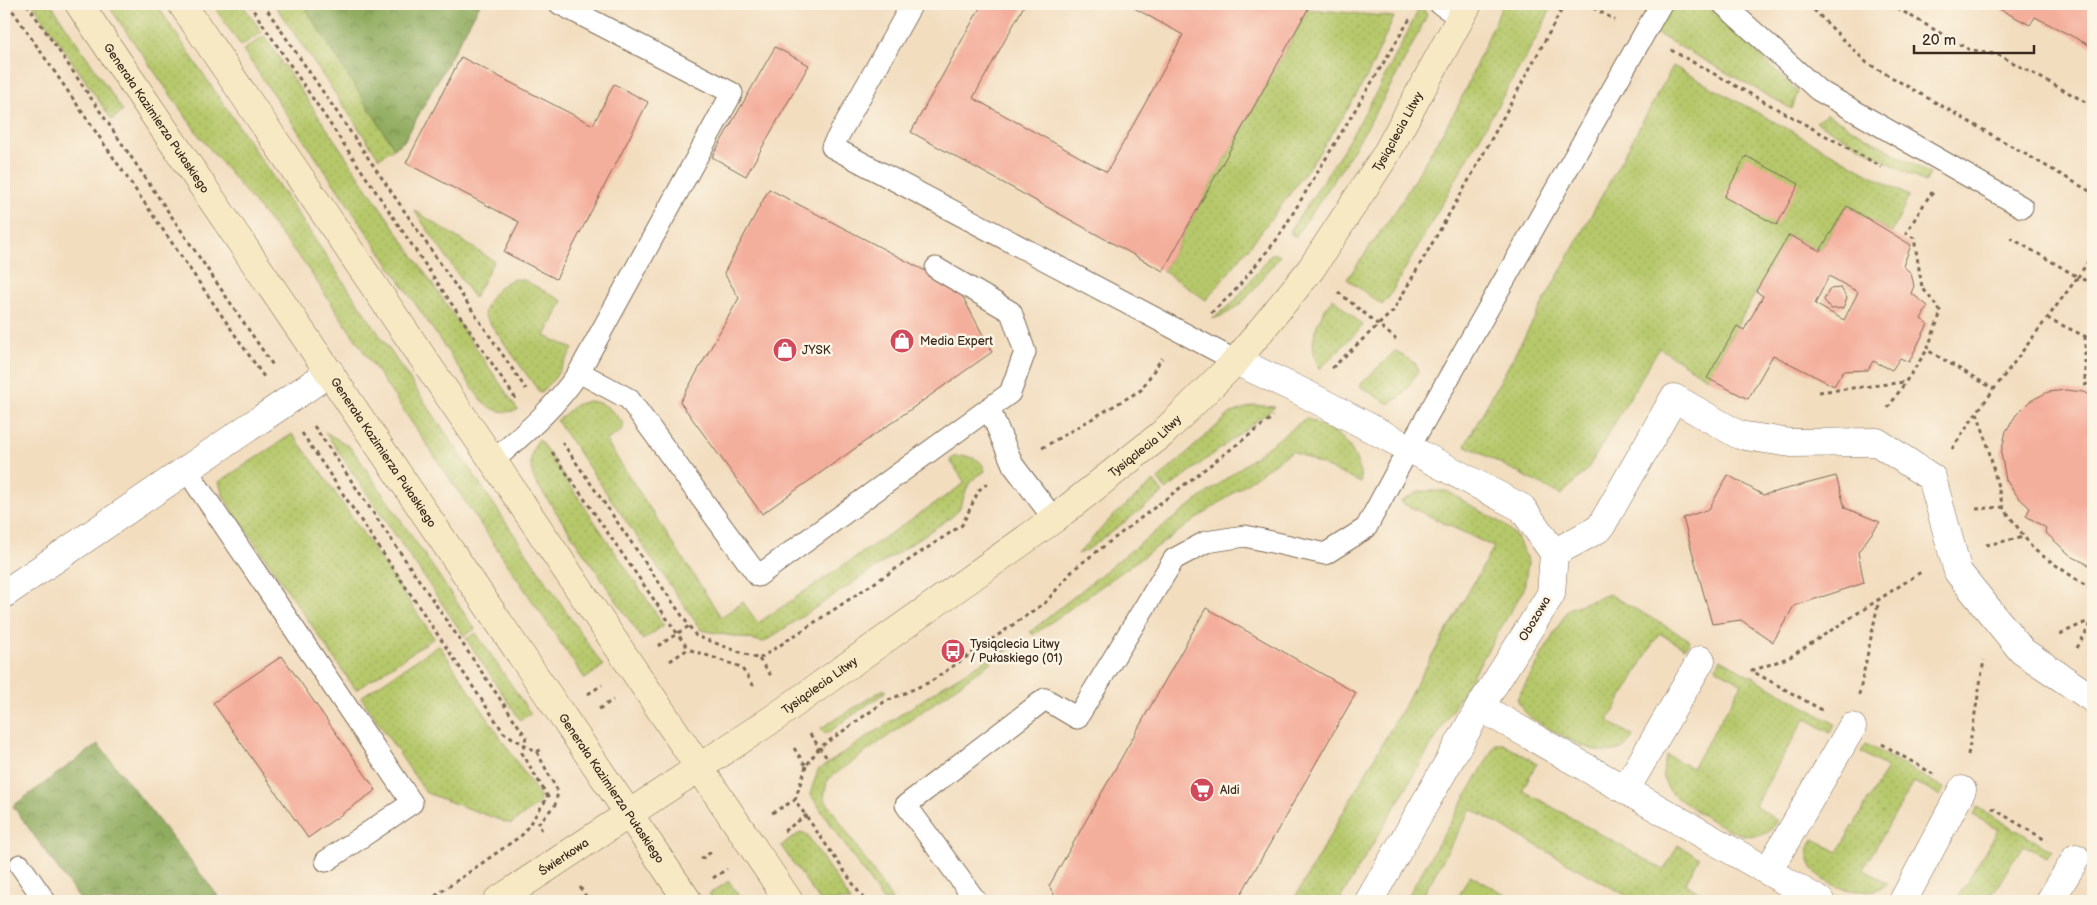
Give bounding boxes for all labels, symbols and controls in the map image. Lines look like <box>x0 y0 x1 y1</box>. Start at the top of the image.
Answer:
scale bar <box>1914 22 2034 54</box>
text: 20 m <box>1922 31 1956 50</box>
street label: Generała Kazimierza Pułaskiego <box>100 40 213 196</box>
street label: Tysiąclecia Litwy <box>1369 89 1426 175</box>
shop icon: Media Expert <box>889 328 915 354</box>
place label: Media Expert <box>920 334 993 349</box>
shop icon: JYSK <box>772 337 798 363</box>
place label: JYSK <box>802 343 831 358</box>
street label: Generała Kazimierza Pułaskiego <box>327 375 440 530</box>
street label: Tysiąclecia Litwy <box>1106 411 1185 481</box>
street label: Obozowa <box>1516 594 1554 644</box>
place label: Tysiąclecia Litwy / Pułaskiego (01) <box>970 637 1063 666</box>
bus stop icon: Tysiąclecia Litwy / Pułaskiego (01) <box>940 638 966 664</box>
street label: Tysiąclecia Litwy <box>779 653 861 718</box>
street label: Generała Kazimierza Pułaskiego <box>555 710 668 866</box>
supermarket icon: Aldi <box>1189 777 1215 803</box>
place label: Aldi <box>1220 783 1240 798</box>
street label: Świerkowa <box>535 835 592 879</box>

